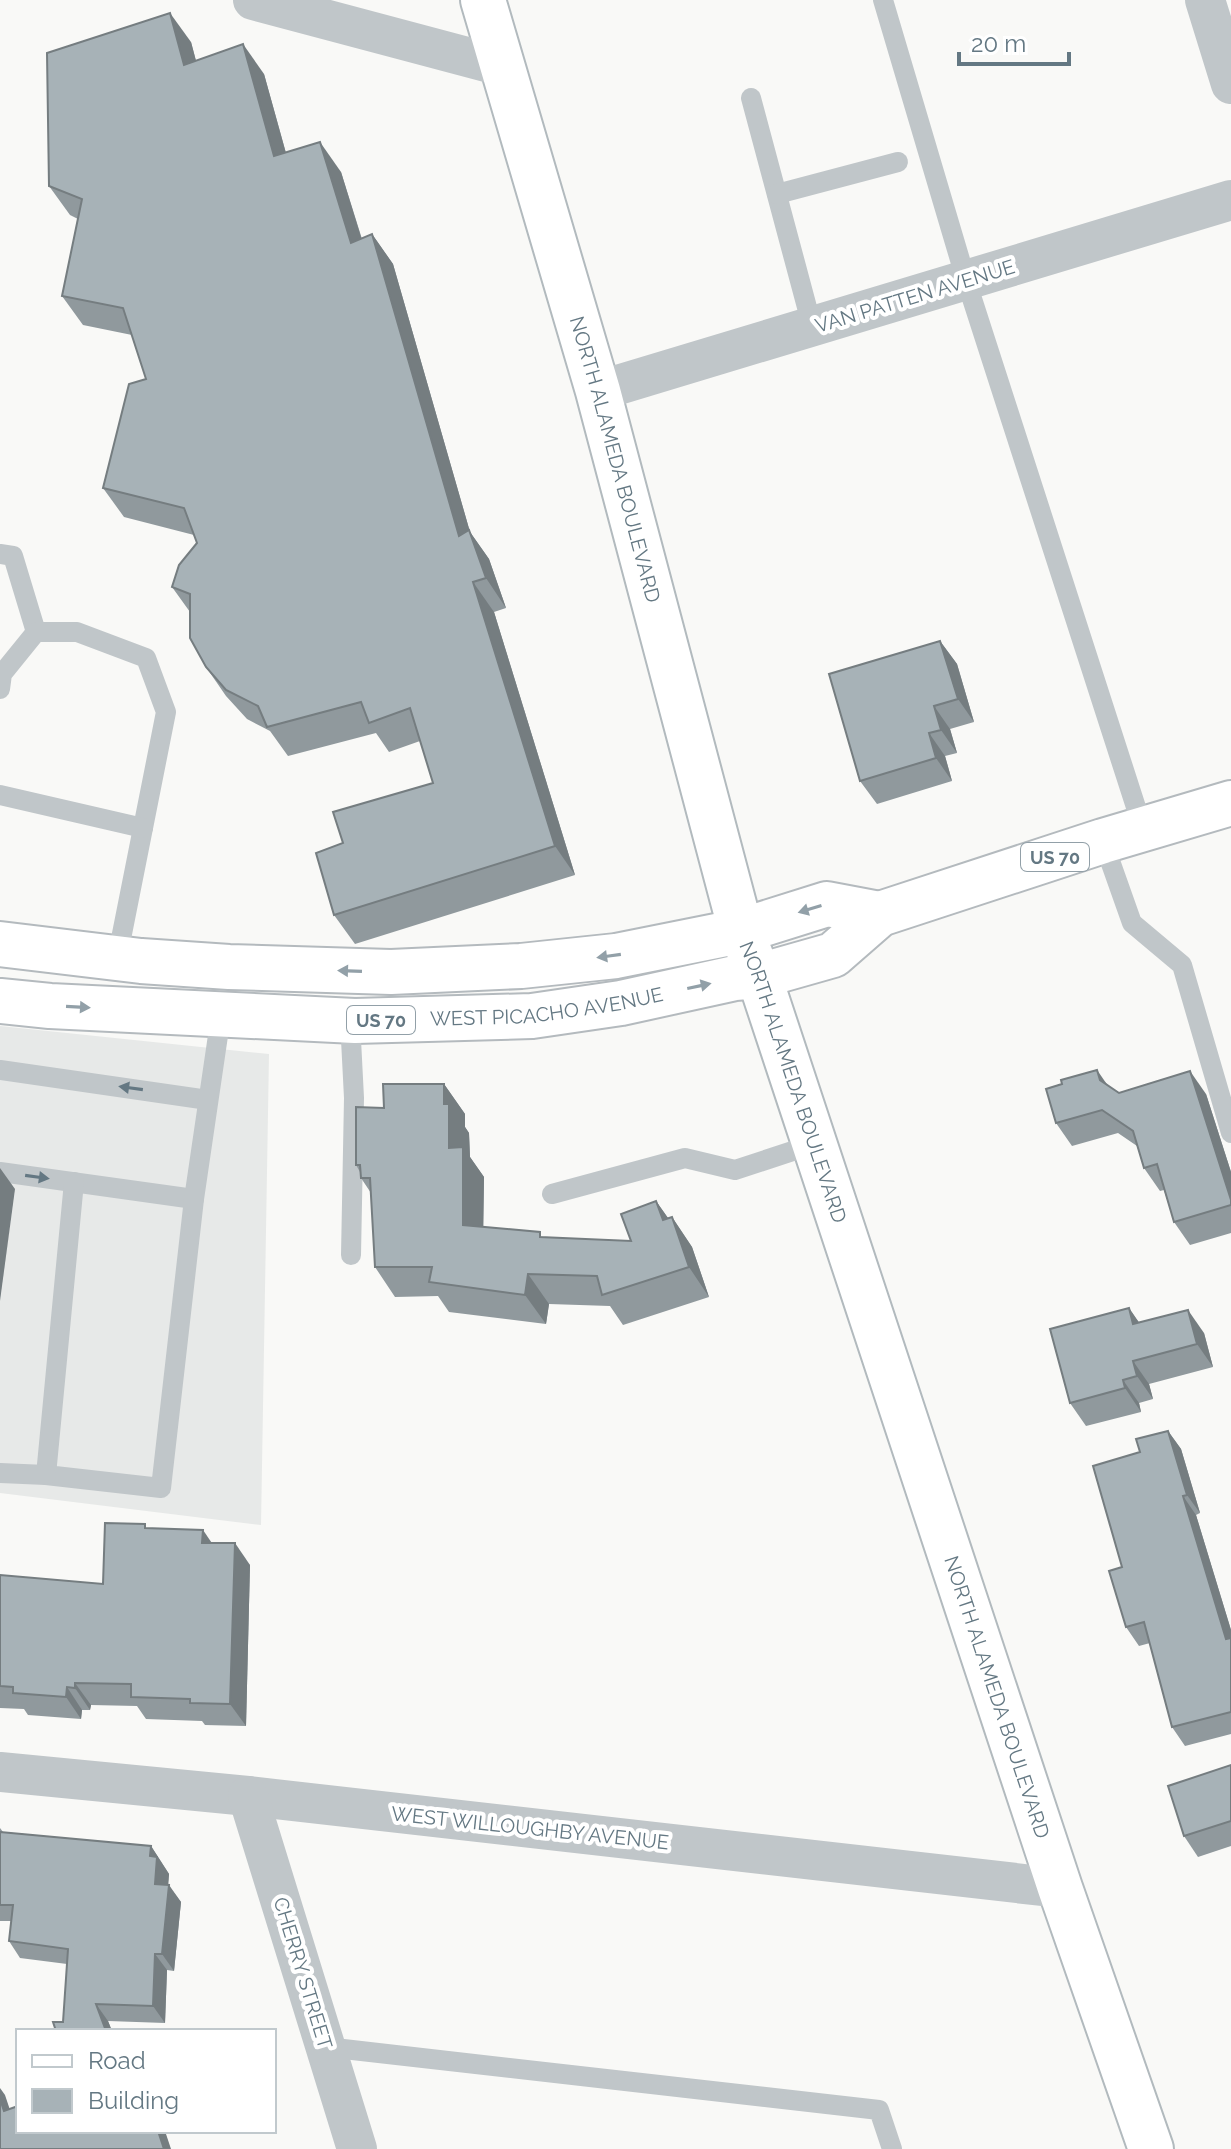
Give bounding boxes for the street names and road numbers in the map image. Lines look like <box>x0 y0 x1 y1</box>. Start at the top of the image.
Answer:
street label: VAN PATTEN AVENUE <box>812 254 1018 338</box>
street label: NORTH ALAMEDA BOULEVARD <box>565 313 665 605</box>
road number: US 70 <box>1021 843 1089 871</box>
street label: NORTH ALAMEDA BOULEVARD <box>734 938 852 1226</box>
street label: WEST PICACHO AVENUE <box>430 982 665 1031</box>
road number: US 70 <box>347 1006 415 1034</box>
street label: NORTH ALAMEDA BOULEVARD <box>939 1553 1055 1841</box>
street label: WEST WILLOUGHBY AVENUE <box>390 1801 670 1855</box>
street label: CHERRY STREET <box>268 1894 338 2052</box>

